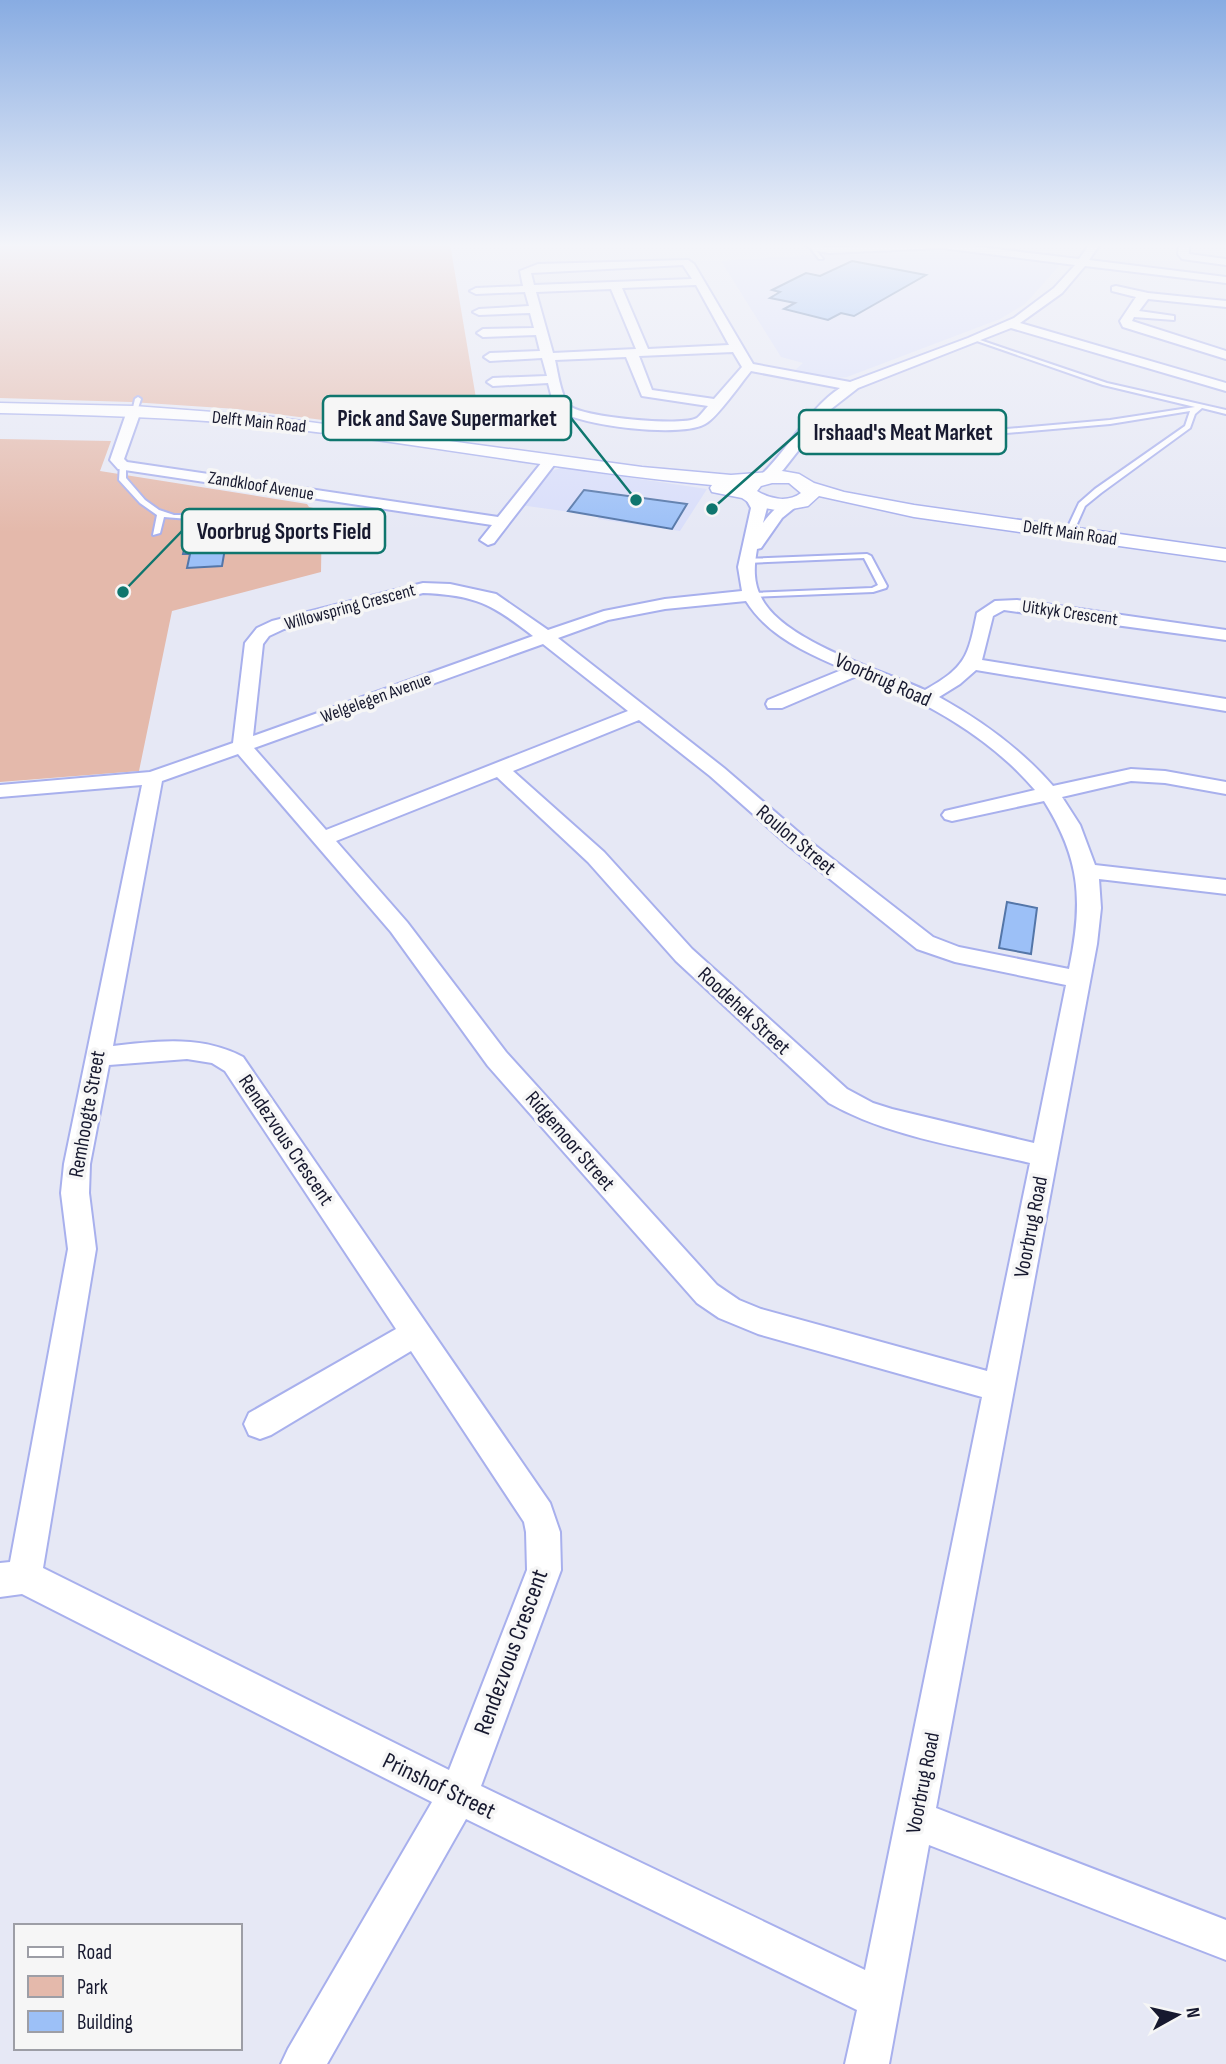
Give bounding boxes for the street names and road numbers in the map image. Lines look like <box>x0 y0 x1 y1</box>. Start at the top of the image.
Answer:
street label: Delft Main Road <box>211 407 307 437</box>
street label: Zandkloof Avenue <box>207 467 315 505</box>
street label: Delft Main Road <box>1022 516 1118 550</box>
street label: Willowspring Crescent <box>282 579 418 635</box>
street label: Uitkyk Crescent <box>1021 596 1120 630</box>
street label: Voorbrug Road <box>831 648 935 712</box>
street label: Welgelegen Avenue <box>318 668 434 728</box>
street label: Roulon Street <box>751 800 841 880</box>
street label: Roodehek Street <box>693 962 795 1060</box>
street label: Remhoogte Street <box>64 1049 110 1179</box>
street label: Rendezvous Crescent <box>233 1070 339 1210</box>
street label: Ridgemoor Street <box>520 1086 620 1196</box>
street label: Voorbrug Road <box>1009 1174 1053 1280</box>
street label: Rendezvous Crescent <box>468 1565 554 1739</box>
street label: Voorbrug Road <box>901 1730 945 1836</box>
street label: Prinshof Street <box>378 1746 500 1826</box>

